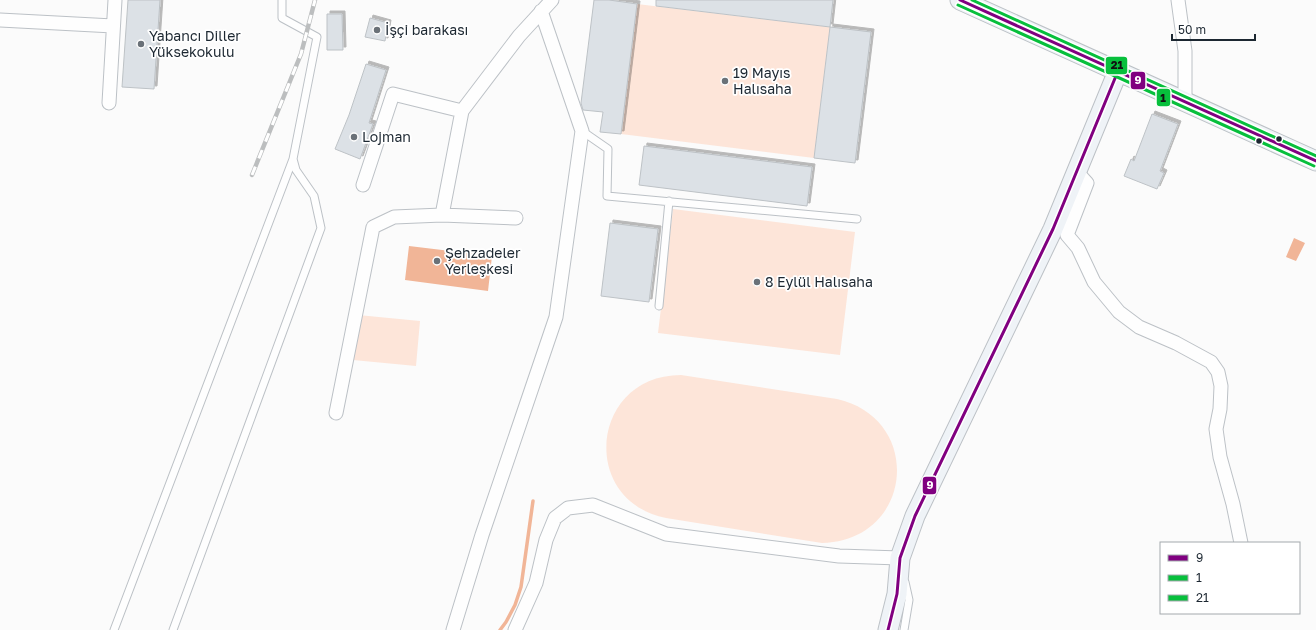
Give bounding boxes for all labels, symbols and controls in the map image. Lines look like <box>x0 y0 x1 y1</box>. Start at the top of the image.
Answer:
scale bar <box>1172 16 1255 42</box>
place label: İşçi barakası <box>385 21 468 38</box>
text: 50 m <box>1178 22 1206 37</box>
marker: İşçi barakası <box>372 25 382 35</box>
place label: Yabancı Diller Yüksekokulu <box>149 27 241 60</box>
marker: Yabancı Diller Yüksekokulu <box>136 39 146 49</box>
line badge: 21 <box>1105 56 1128 75</box>
text: 21 <box>1111 58 1124 71</box>
place label: 19 Mayıs Halısaha <box>733 64 792 97</box>
line badge: 9 <box>1130 71 1146 90</box>
text: 9 <box>1135 73 1142 86</box>
marker: 19 Mayıs Halısaha <box>720 76 730 86</box>
line badge: 1 <box>1156 88 1171 107</box>
text: 1 <box>1160 91 1166 104</box>
place label: Lojman <box>362 128 411 145</box>
marker: Lojman <box>349 132 359 142</box>
unlabelled marker <box>1274 134 1284 144</box>
unlabelled marker <box>1254 136 1264 146</box>
place label: Şehzadeler Yerleşkesi <box>445 244 521 277</box>
marker: Şehzadeler Yerleşkesi <box>432 256 442 266</box>
place label: 8 Eylül Halısaha <box>765 273 873 290</box>
marker: 8 Eylül Halısaha <box>752 277 762 287</box>
line badge: 9 <box>922 476 937 495</box>
text: 9 <box>927 478 934 491</box>
legend <box>1160 542 1300 614</box>
text: 9 <box>1196 550 1203 565</box>
text: 1 <box>1196 570 1202 585</box>
text: 21 <box>1196 590 1209 605</box>

